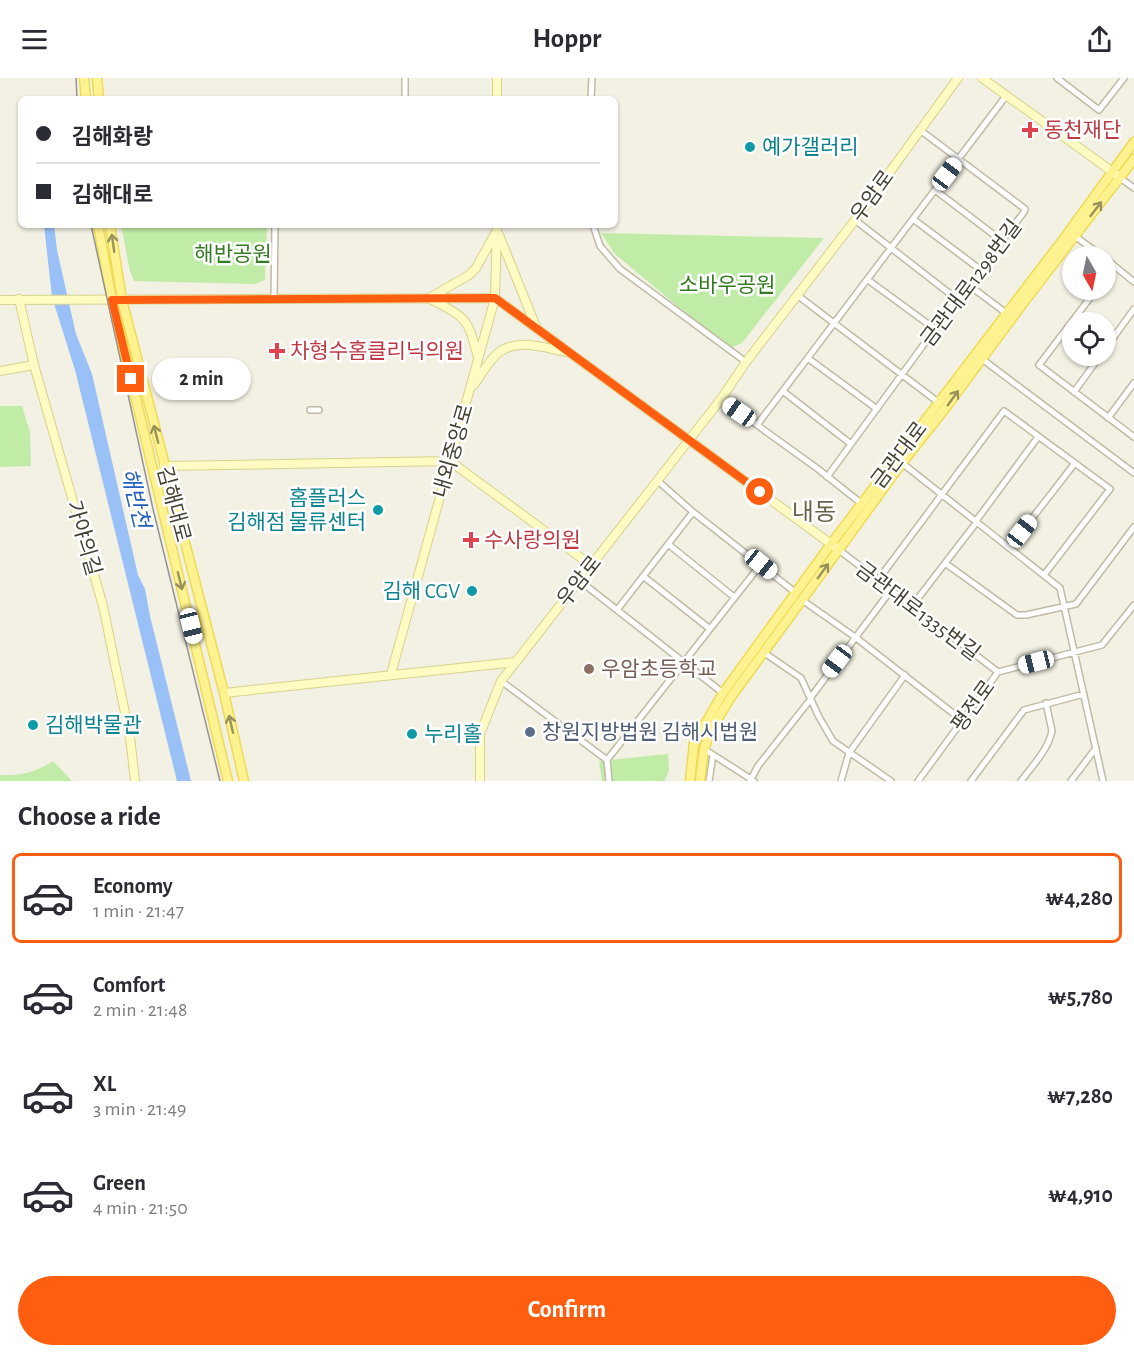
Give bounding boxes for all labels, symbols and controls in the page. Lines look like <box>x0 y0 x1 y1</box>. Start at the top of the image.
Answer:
icon: menu <box>18 23 51 56</box>
icon: share <box>1083 23 1116 56</box>
text: Hoppr <box>533 25 601 52</box>
place label: 동천재단 <box>1044 119 1121 141</box>
marker: 동천재단 <box>1021 121 1039 139</box>
text: 김해화랑 <box>72 126 153 148</box>
place label: 예가갤러리 <box>762 136 859 158</box>
marker: 예가갤러리 <box>743 140 757 154</box>
car <box>929 154 965 194</box>
street label: 우암로 <box>846 166 898 226</box>
text: 김해대로 <box>72 184 153 206</box>
one-way arrow <box>1090 202 1103 218</box>
street label: 금관대로1298번길 <box>916 215 1026 351</box>
one-way arrow <box>107 234 118 254</box>
park label: 해반공원 <box>194 243 272 265</box>
north arrow <box>1062 246 1116 300</box>
map controls <box>1062 246 1116 366</box>
park label: 소바우공원 <box>679 274 775 296</box>
button: locate <box>1062 312 1116 366</box>
place label: 차형수홈클리닉의원 <box>290 340 464 362</box>
marker: 차형수홈클리닉의원 <box>268 342 286 360</box>
callout: 2 min <box>152 358 251 400</box>
route end <box>117 365 144 392</box>
text: 2 min <box>179 369 224 389</box>
one-way arrow <box>947 391 959 407</box>
car <box>719 394 759 430</box>
street label: 내외중앙로 <box>429 402 477 500</box>
street label: 금관대로 <box>867 418 931 492</box>
one-way arrow <box>149 424 161 443</box>
street label: 김해대로 <box>153 464 195 544</box>
water label: 해반천 <box>117 466 155 533</box>
route start <box>746 478 773 505</box>
place label: 홈플러스 김해점 물류센터 <box>227 487 366 533</box>
street label: 가야의길 <box>63 498 105 578</box>
district label: 내동 <box>792 500 836 525</box>
marker: 홈플러스 김해점 물류센터 <box>371 503 385 517</box>
car <box>1004 511 1040 551</box>
place label: 수사랑의원 <box>484 529 581 551</box>
marker: 수사랑의원 <box>462 531 480 549</box>
car <box>741 546 781 582</box>
street label: 우암로 <box>552 551 606 611</box>
street label: 금관대로1335번길 <box>852 557 984 665</box>
one-way arrow <box>817 563 829 579</box>
one-way arrow <box>174 571 186 590</box>
place label: 김해 CGV <box>383 580 460 602</box>
marker: 김해 CGV <box>465 584 479 598</box>
car <box>178 606 204 646</box>
car <box>819 641 855 681</box>
car <box>1016 649 1056 675</box>
place label: 우암초등학교 <box>601 658 717 680</box>
marker: 우암초등학교 <box>582 662 596 676</box>
street label: 평전로 <box>947 676 999 736</box>
place label: 김해박물관 <box>45 714 142 736</box>
one-way arrow <box>224 715 236 734</box>
marker: 김해박물관 <box>26 718 40 732</box>
place label: 창원지방법원 김해시법원 <box>542 721 758 743</box>
place label: 누리홀 <box>424 723 482 745</box>
marker: 창원지방법원 김해시법원 <box>523 725 537 739</box>
marker: 누리홀 <box>405 727 419 741</box>
text: Choose a ride <box>18 803 161 830</box>
icon: car <box>21 871 75 925</box>
text: Economy <box>93 875 173 897</box>
text: ₩4,280 <box>1045 887 1113 909</box>
text: 1 min · 21:47 <box>93 901 184 921</box>
icon: car <box>21 970 75 1024</box>
text: Comfort <box>93 974 165 996</box>
text: ₩5,780 <box>1048 986 1113 1008</box>
text: 2 min · 21:48 <box>93 1000 187 1020</box>
icon: car <box>21 1069 75 1123</box>
text: XL <box>93 1073 116 1095</box>
text: ₩7,280 <box>1047 1085 1113 1107</box>
text: 3 min · 21:49 <box>93 1099 186 1119</box>
icon: car <box>21 1168 75 1222</box>
text: Green <box>93 1172 146 1194</box>
text: ₩4,910 <box>1048 1184 1113 1206</box>
text: 4 min · 21:50 <box>93 1198 188 1218</box>
button: Confirm <box>18 1276 1116 1345</box>

